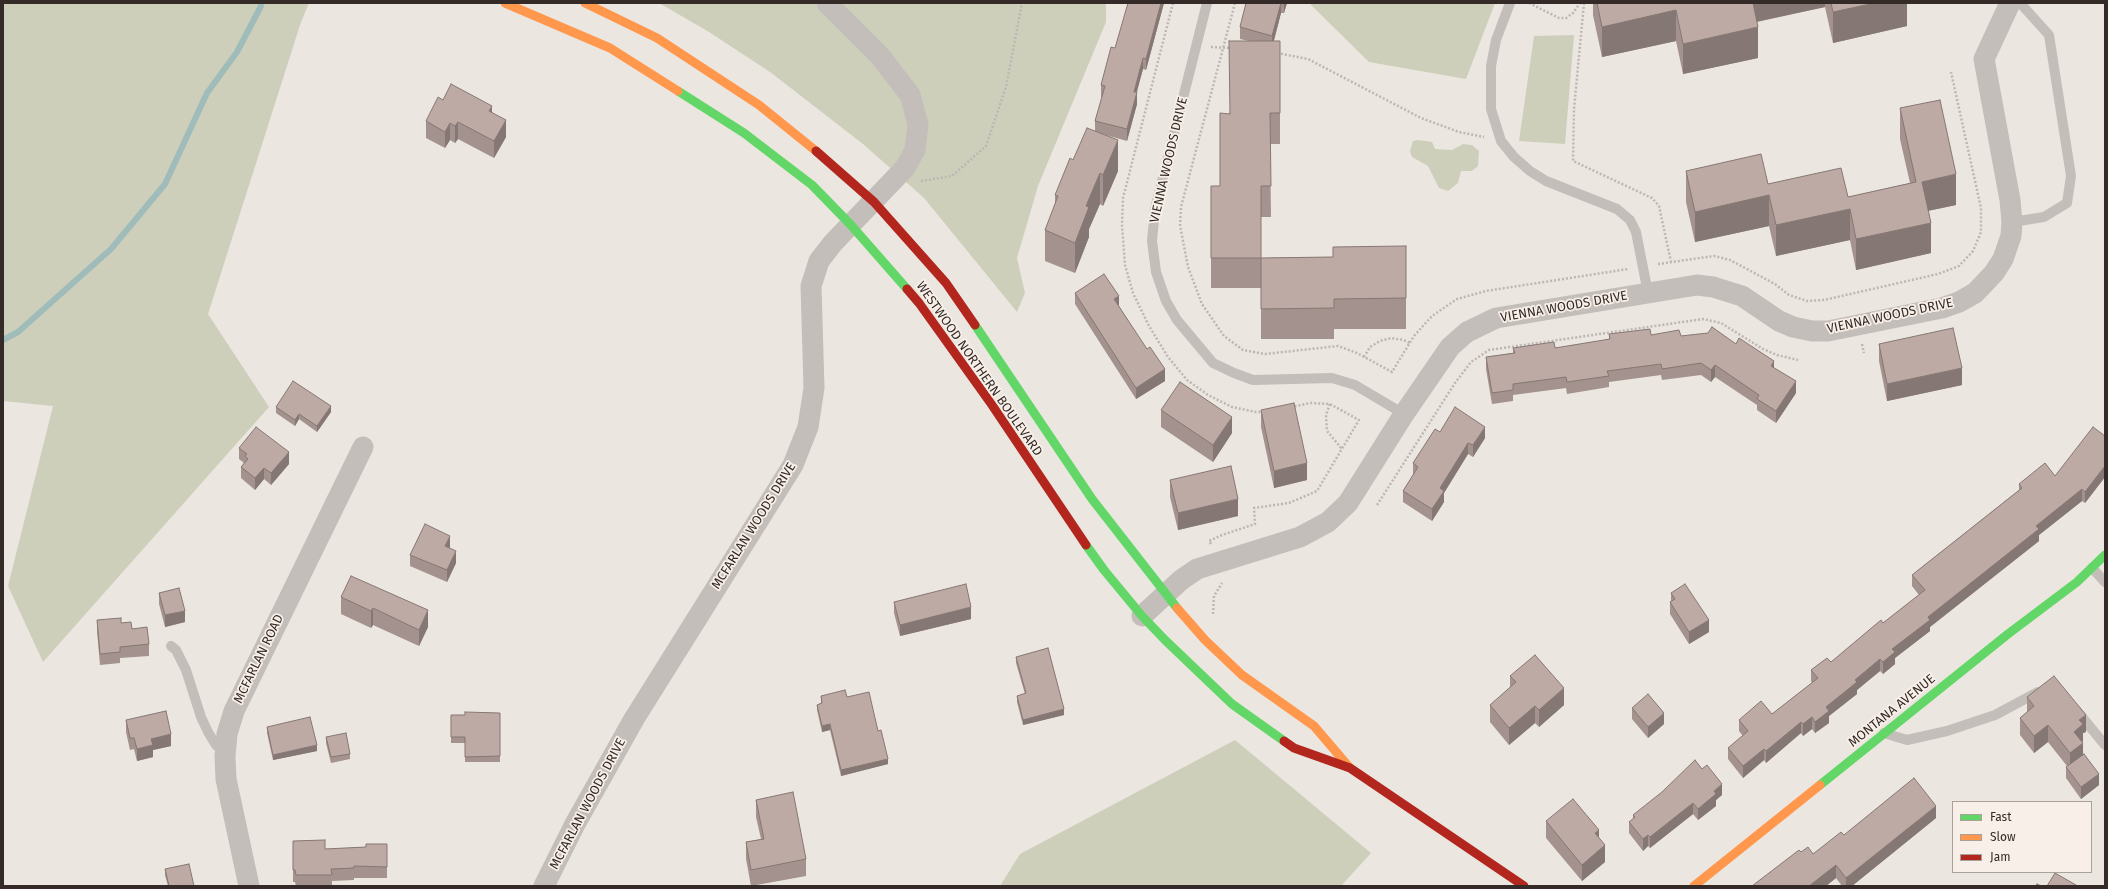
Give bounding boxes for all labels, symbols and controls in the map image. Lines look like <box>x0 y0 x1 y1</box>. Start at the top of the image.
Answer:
street label: VIENNA WOODS DRIVE <box>1147 96 1191 224</box>
street label: WESTWOOD NORTHERN BOULEVARD <box>913 279 1045 459</box>
street label: VIENNA WOODS DRIVE <box>1499 288 1629 326</box>
street label: VIENNA WOODS DRIVE <box>1826 295 1954 337</box>
street label: MCFARLAN WOODS DRIVE <box>709 460 799 592</box>
street label: MCFARLAN ROAD <box>231 612 287 706</box>
street label: MONTANA AVENUE <box>1845 671 1939 751</box>
street label: MCFARLAN WOODS DRIVE <box>547 736 629 872</box>
legend <box>1952 801 2092 873</box>
text: Fast <box>1990 810 2012 824</box>
text: Slow <box>1990 830 2016 844</box>
text: Jam <box>1990 850 2010 864</box>

